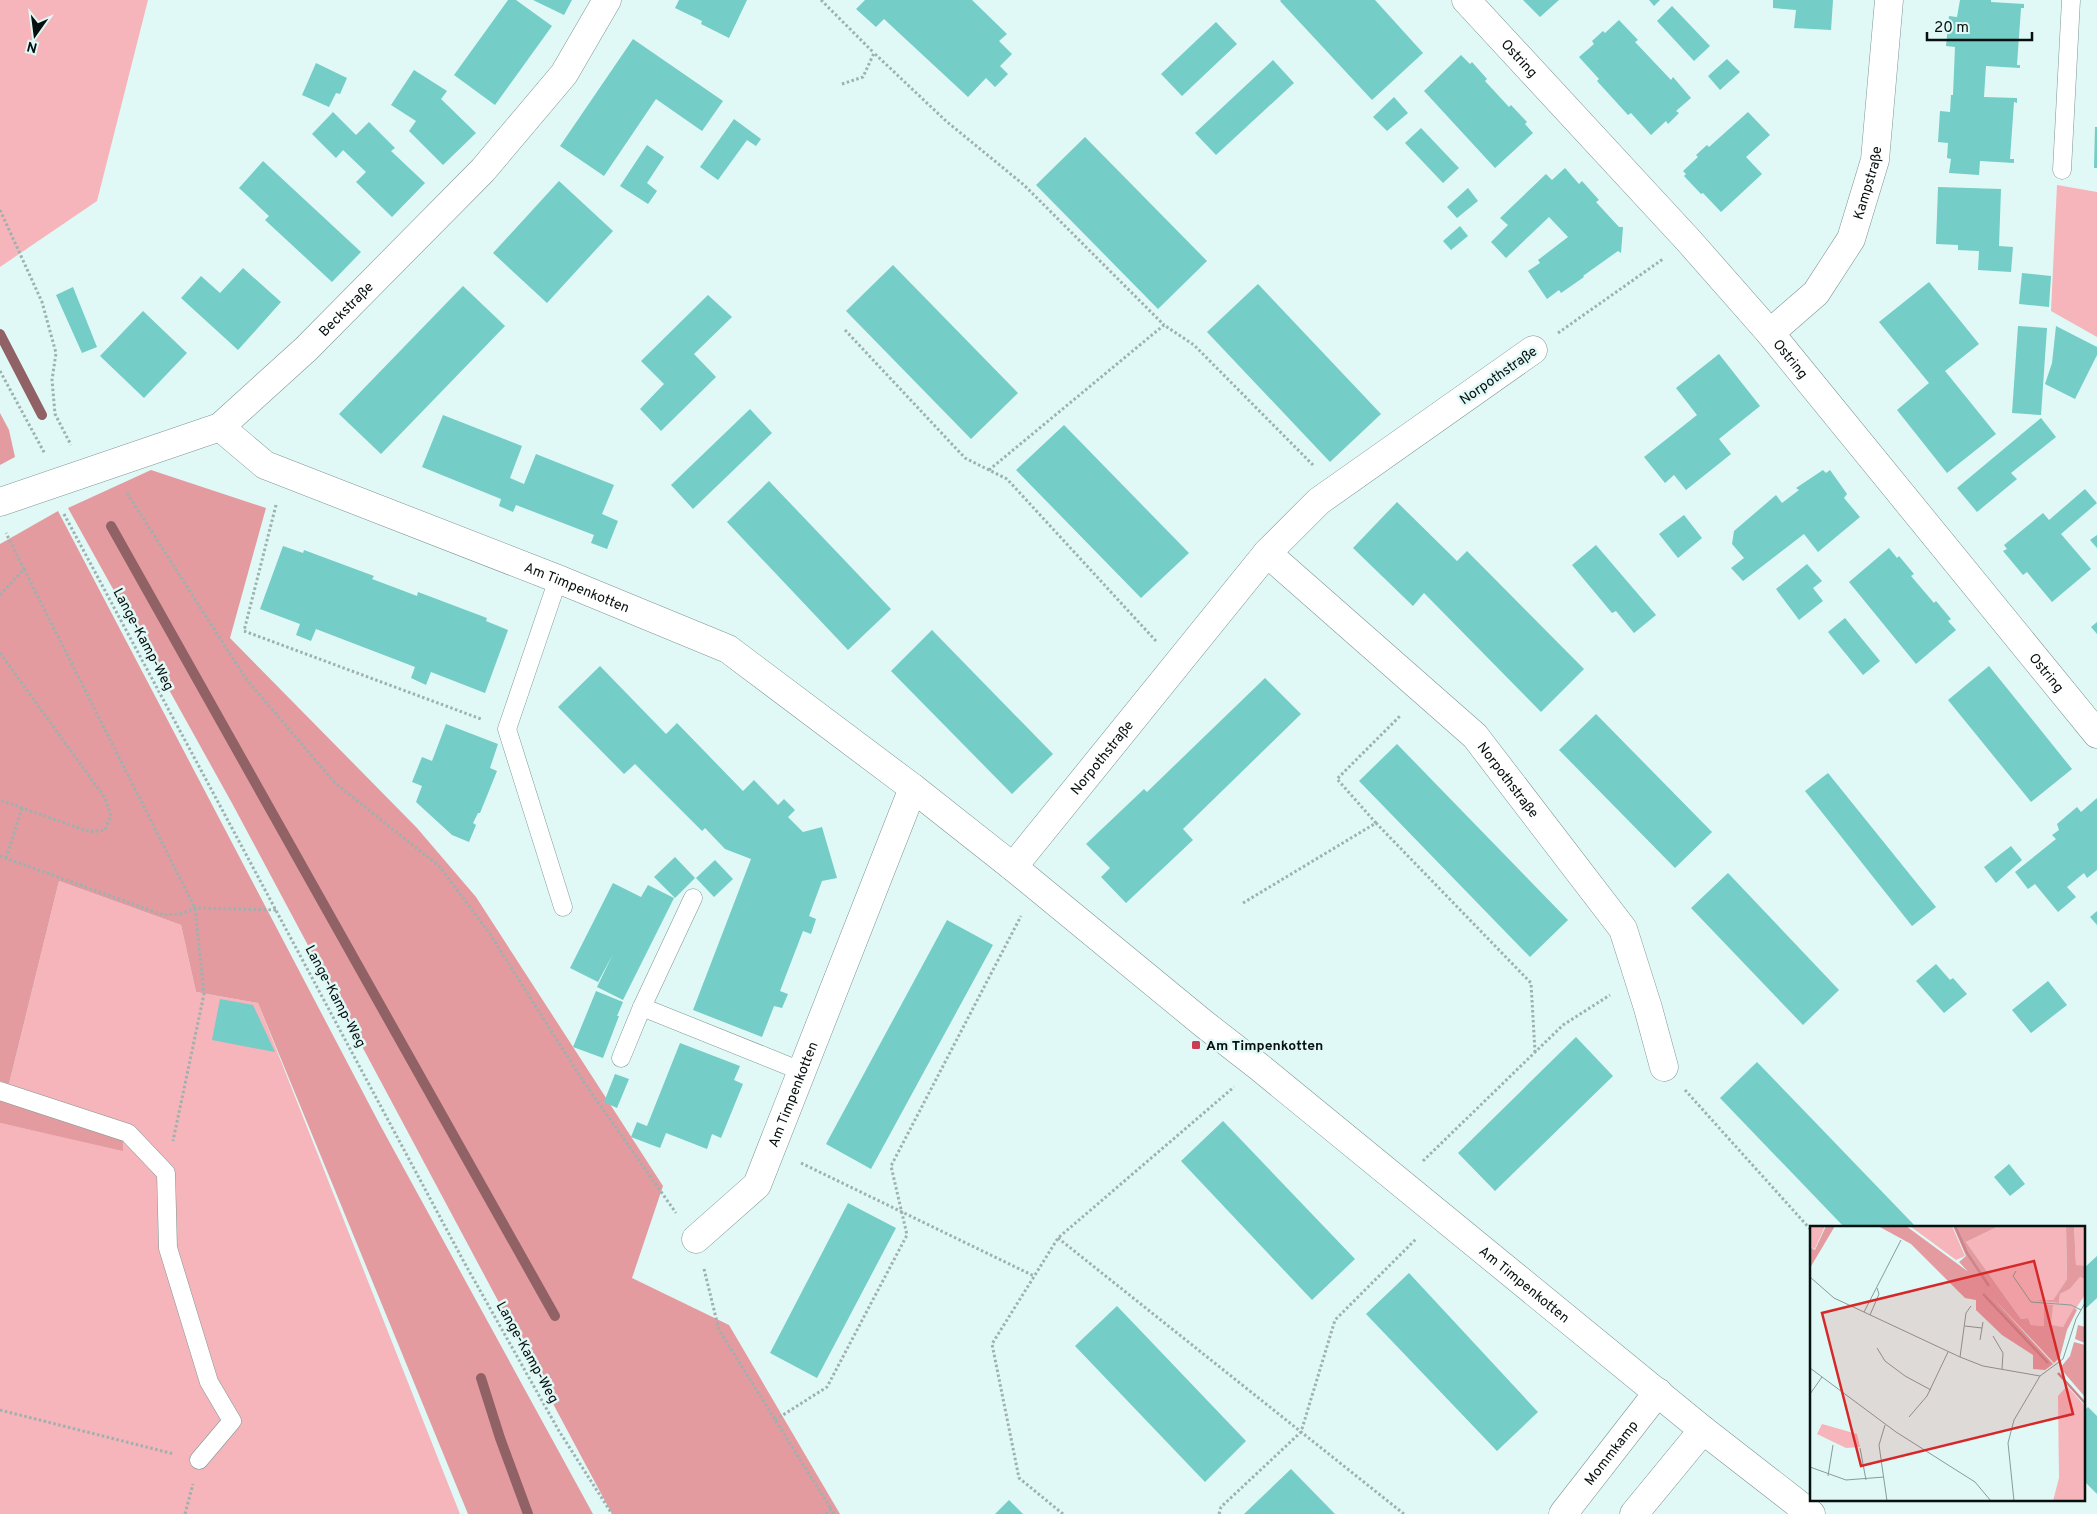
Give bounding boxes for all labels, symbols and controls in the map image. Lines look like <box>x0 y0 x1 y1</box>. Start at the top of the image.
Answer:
north arrow <box>10 10 60 60</box>
scale bar <box>1927 10 2032 42</box>
text: 20 m <box>1934 19 1969 38</box>
street label: Ostring <box>1497 36 1540 82</box>
text: N <box>25 37 39 56</box>
street label: Kampstraße <box>1850 146 1886 222</box>
street label: Beckstraße <box>316 279 378 341</box>
street label: Ostring <box>1769 336 1811 383</box>
street label: Norpothstraße <box>1457 343 1541 409</box>
street label: Am Timpenkotten <box>521 560 632 617</box>
street label: Lange-Kamp-Weg <box>109 586 177 694</box>
street label: Ostring <box>2025 650 2067 697</box>
street label: Norpothstraße <box>1068 718 1138 799</box>
street label: Norpothstraße <box>1473 739 1542 822</box>
street label: Lange-Kamp-Weg <box>301 943 369 1051</box>
place label: Am Timpenkotten <box>1206 1038 1323 1055</box>
street label: Am Timpenkotten <box>766 1039 822 1150</box>
marker: Am Timpenkotten <box>1190 1039 1202 1051</box>
inset map <box>1810 1226 2084 1502</box>
street label: Am Timpenkotten <box>1475 1243 1572 1327</box>
street label: Lange-Kamp-Weg <box>492 1299 562 1406</box>
street label: Mommkamp <box>1582 1417 1643 1489</box>

